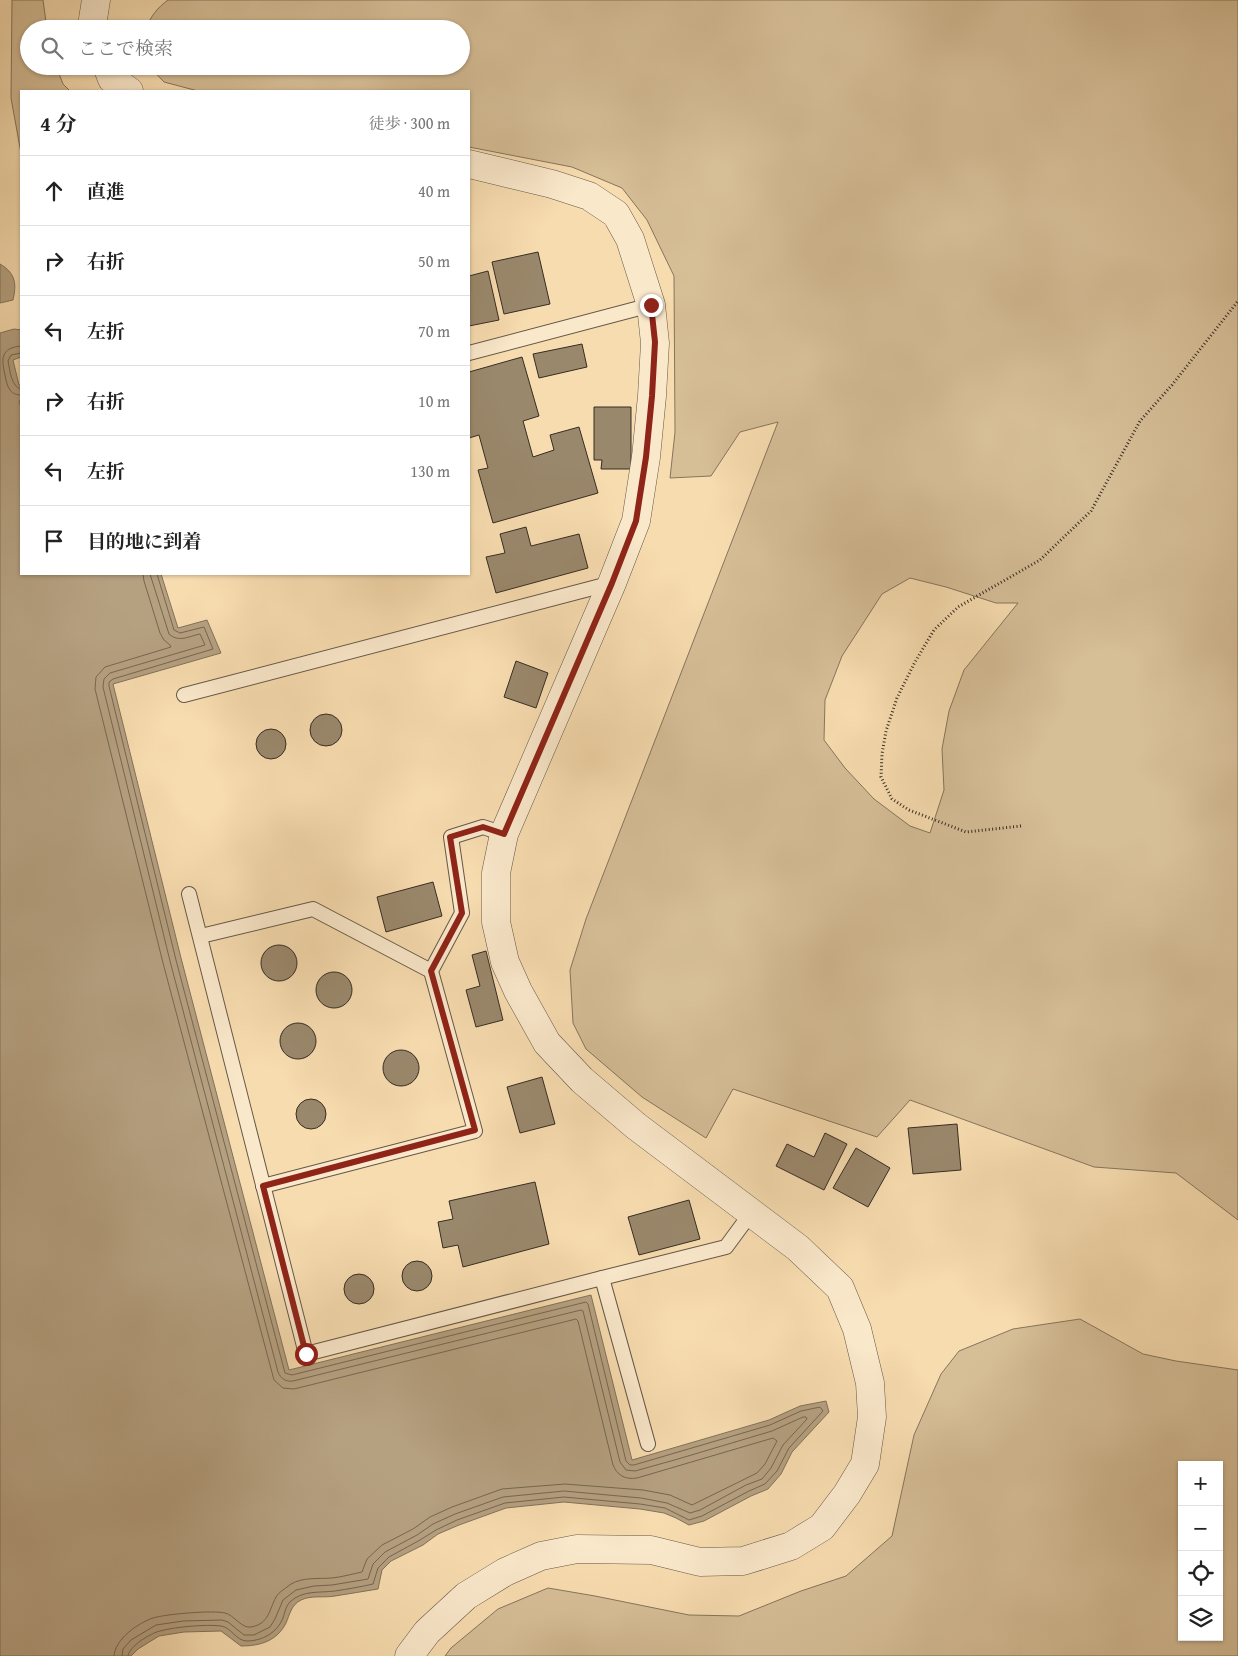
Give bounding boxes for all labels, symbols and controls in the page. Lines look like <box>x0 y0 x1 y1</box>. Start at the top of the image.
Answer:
search box <box>20 20 470 75</box>
icon: search <box>38 34 66 62</box>
text: ここで検索 <box>78 34 173 62</box>
text: 4 分 <box>40 108 77 139</box>
text: 徒歩 · 300 m <box>369 111 450 135</box>
icon: ahead <box>40 177 68 205</box>
text: 直進 <box>87 177 125 205</box>
text: 40 m <box>418 179 450 203</box>
icon: right <box>40 247 68 275</box>
text: 右折 <box>87 247 125 275</box>
text: 50 m <box>418 249 450 273</box>
route end <box>640 294 663 317</box>
icon: left <box>40 317 68 345</box>
text: 左折 <box>87 317 125 345</box>
text: 70 m <box>418 319 450 343</box>
icon: right <box>40 387 68 415</box>
text: 右折 <box>87 387 125 415</box>
text: 10 m <box>418 389 450 413</box>
icon: left <box>40 457 68 485</box>
text: 左折 <box>87 457 125 485</box>
text: 130 m <box>410 459 450 483</box>
icon: arrive <box>40 527 68 555</box>
text: 目的地に到着 <box>87 527 201 555</box>
route start <box>295 1343 318 1366</box>
map controls <box>1178 1461 1223 1641</box>
button: + <box>1178 1461 1223 1506</box>
button: − <box>1178 1506 1223 1551</box>
button: locate <box>1178 1551 1223 1596</box>
button: layers <box>1178 1596 1223 1641</box>

